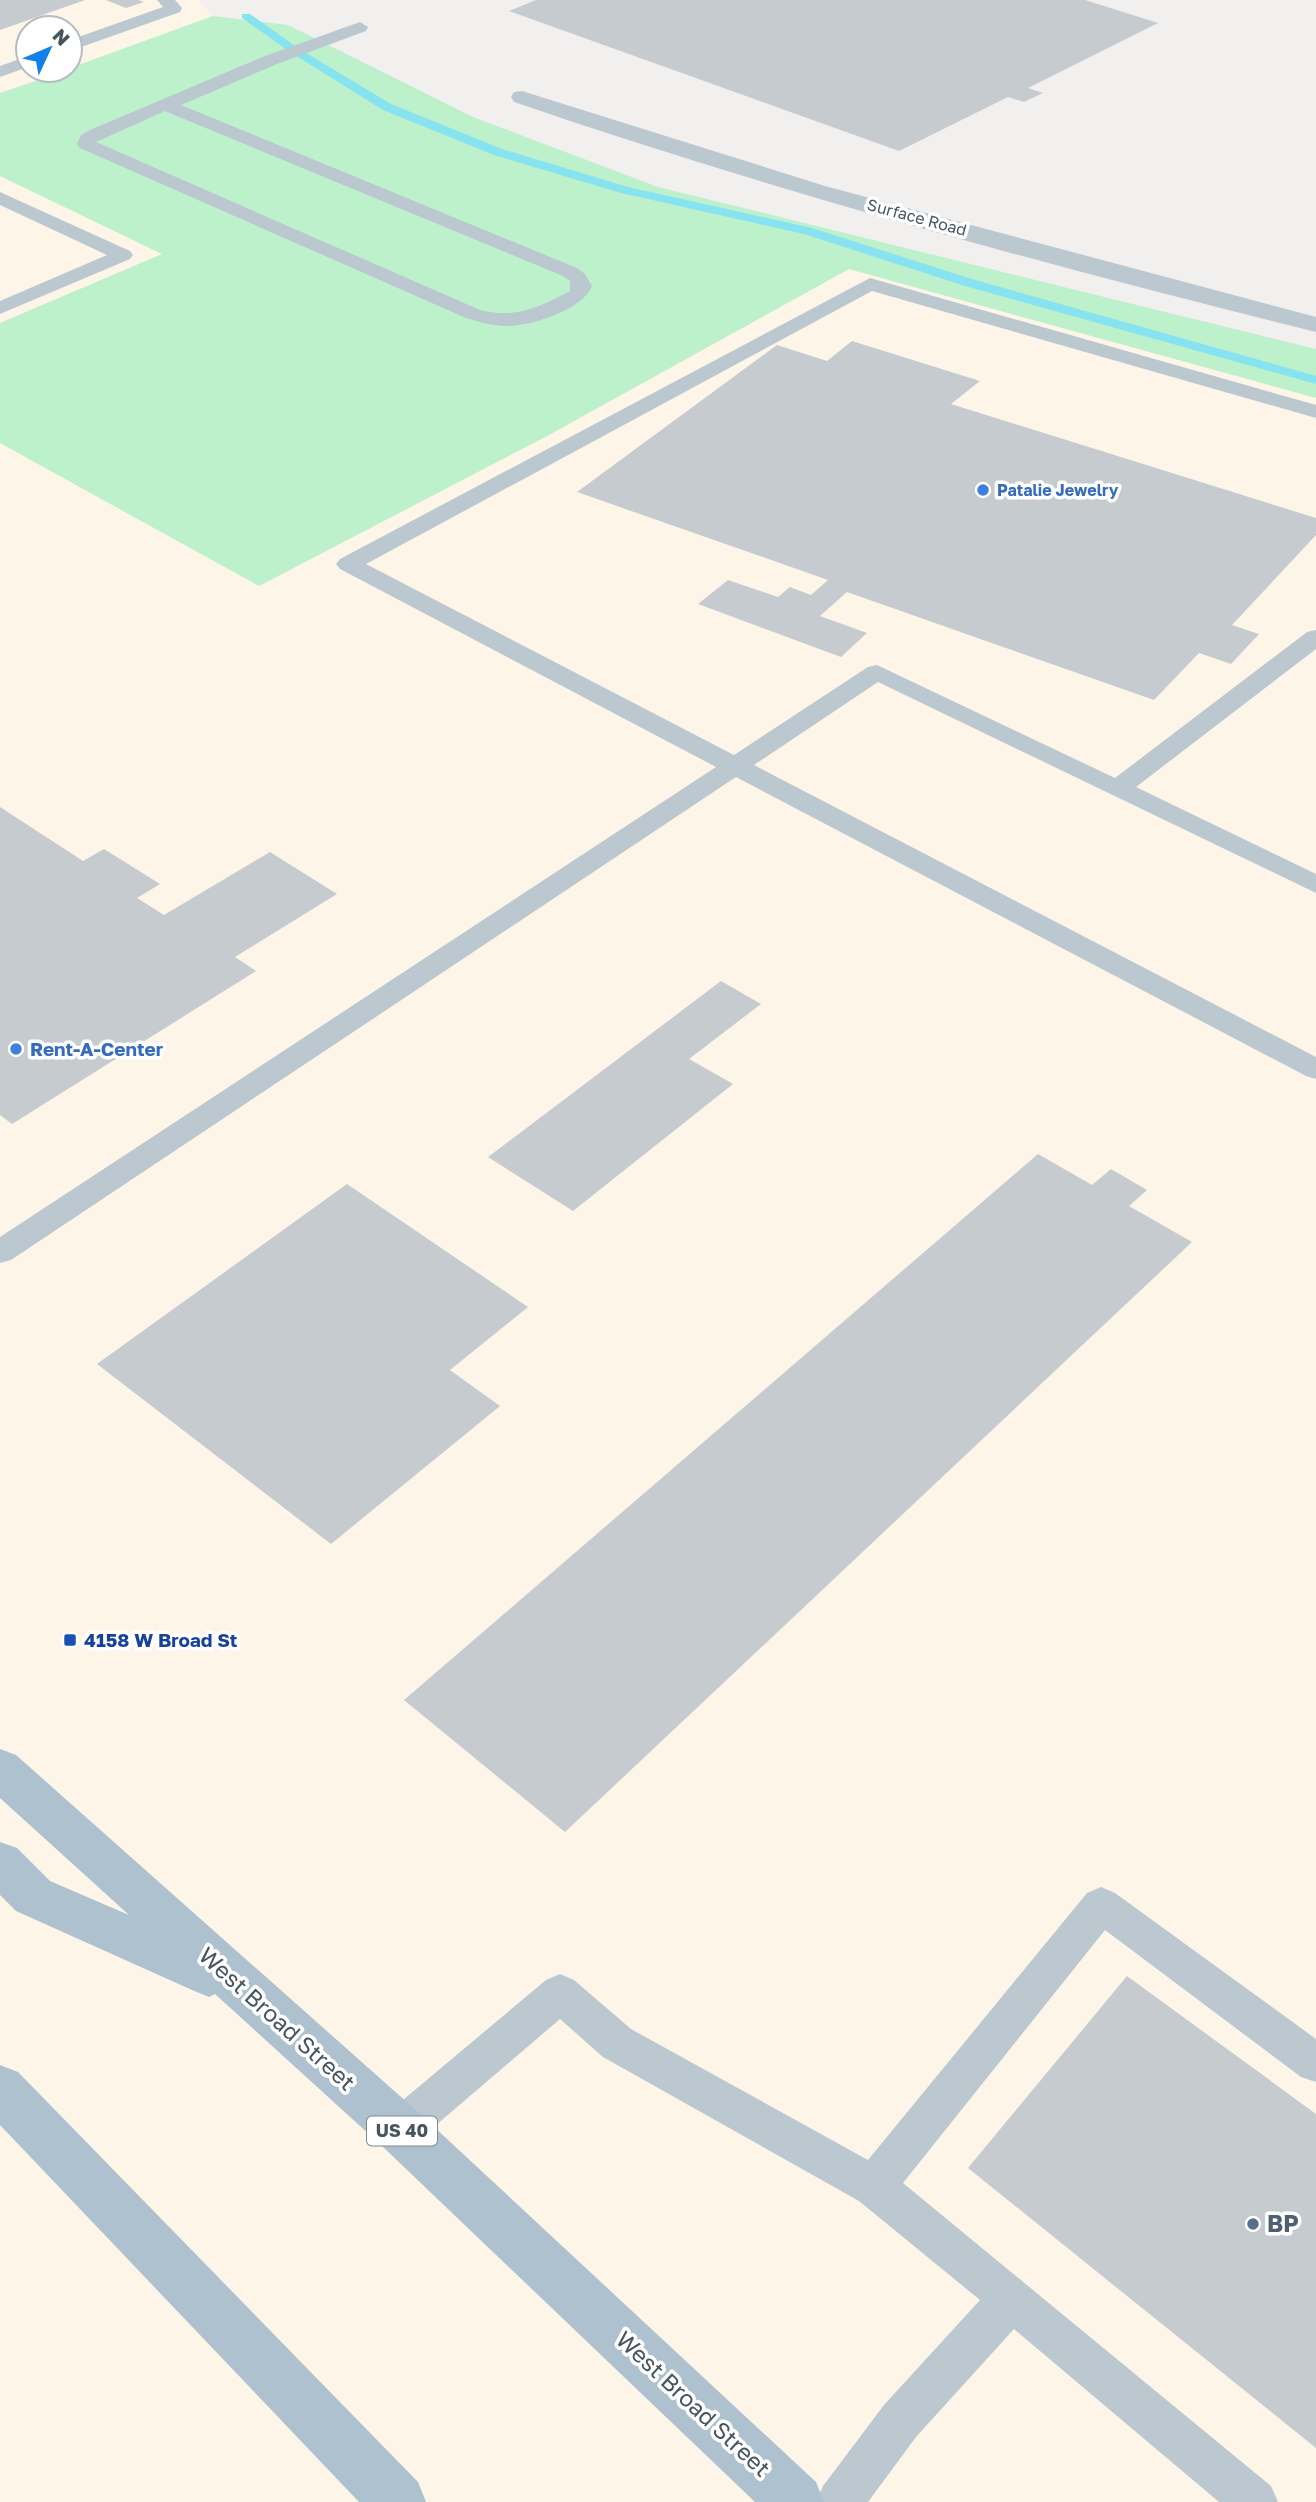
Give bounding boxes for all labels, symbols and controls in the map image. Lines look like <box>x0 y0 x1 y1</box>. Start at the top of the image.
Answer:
north arrow <box>14 14 84 84</box>
text: N <box>48 24 75 50</box>
street label: Surface Road <box>865 194 969 240</box>
place label: Patalie Jewelry <box>997 480 1119 500</box>
marker: Patalie Jewelry <box>975 482 991 498</box>
place label: Rent-A-Center <box>30 1037 164 1060</box>
marker: Rent-A-Center <box>8 1041 24 1057</box>
place label: 4158 W Broad St <box>84 1628 238 1651</box>
marker: 4158 W Broad St <box>62 1632 78 1648</box>
street label: West Broad Street <box>194 1941 362 2096</box>
road number: US 40 <box>367 2116 437 2146</box>
place label: BP <box>1267 2209 1299 2237</box>
marker: BP <box>1245 2216 1261 2232</box>
street label: West Broad Street <box>611 2325 777 2482</box>

